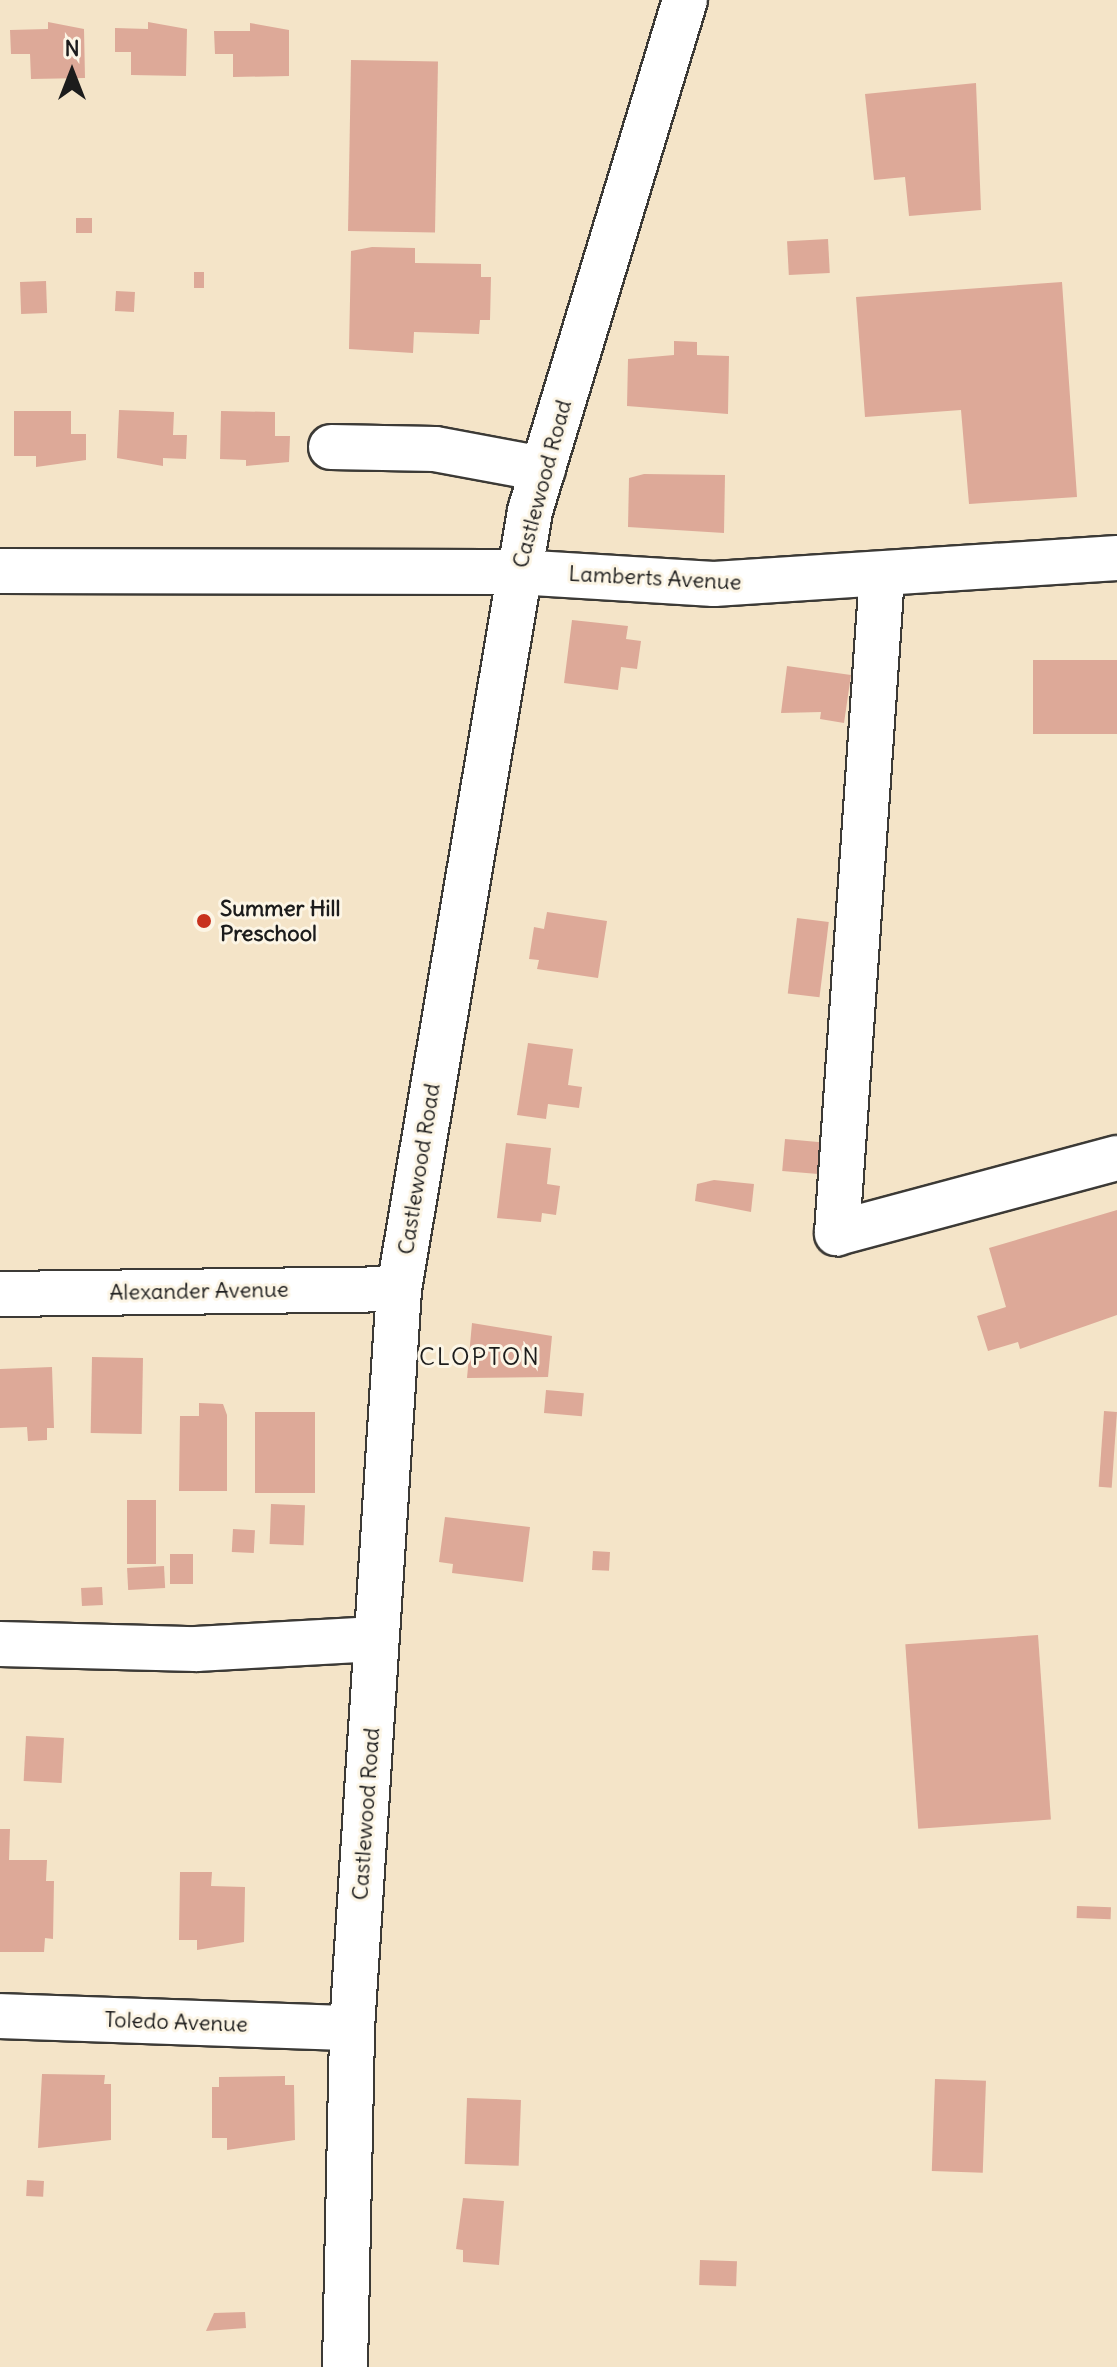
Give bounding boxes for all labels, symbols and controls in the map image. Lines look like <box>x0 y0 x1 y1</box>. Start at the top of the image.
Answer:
north arrow <box>32 32 112 112</box>
text: N <box>64 34 80 62</box>
street label: Castlewood Road <box>507 397 577 571</box>
street label: Lamberts Avenue <box>568 560 742 596</box>
place label: Summer Hill Preschool <box>220 895 340 946</box>
marker: Summer Hill Preschool <box>195 912 213 930</box>
street label: Castlewood Road <box>392 1082 446 1256</box>
street label: Alexander Avenue <box>109 1276 289 1306</box>
district label: CLOPTON <box>419 1343 541 1371</box>
street label: Castlewood Road <box>347 1727 385 1901</box>
street label: Toledo Avenue <box>104 2006 248 2038</box>

